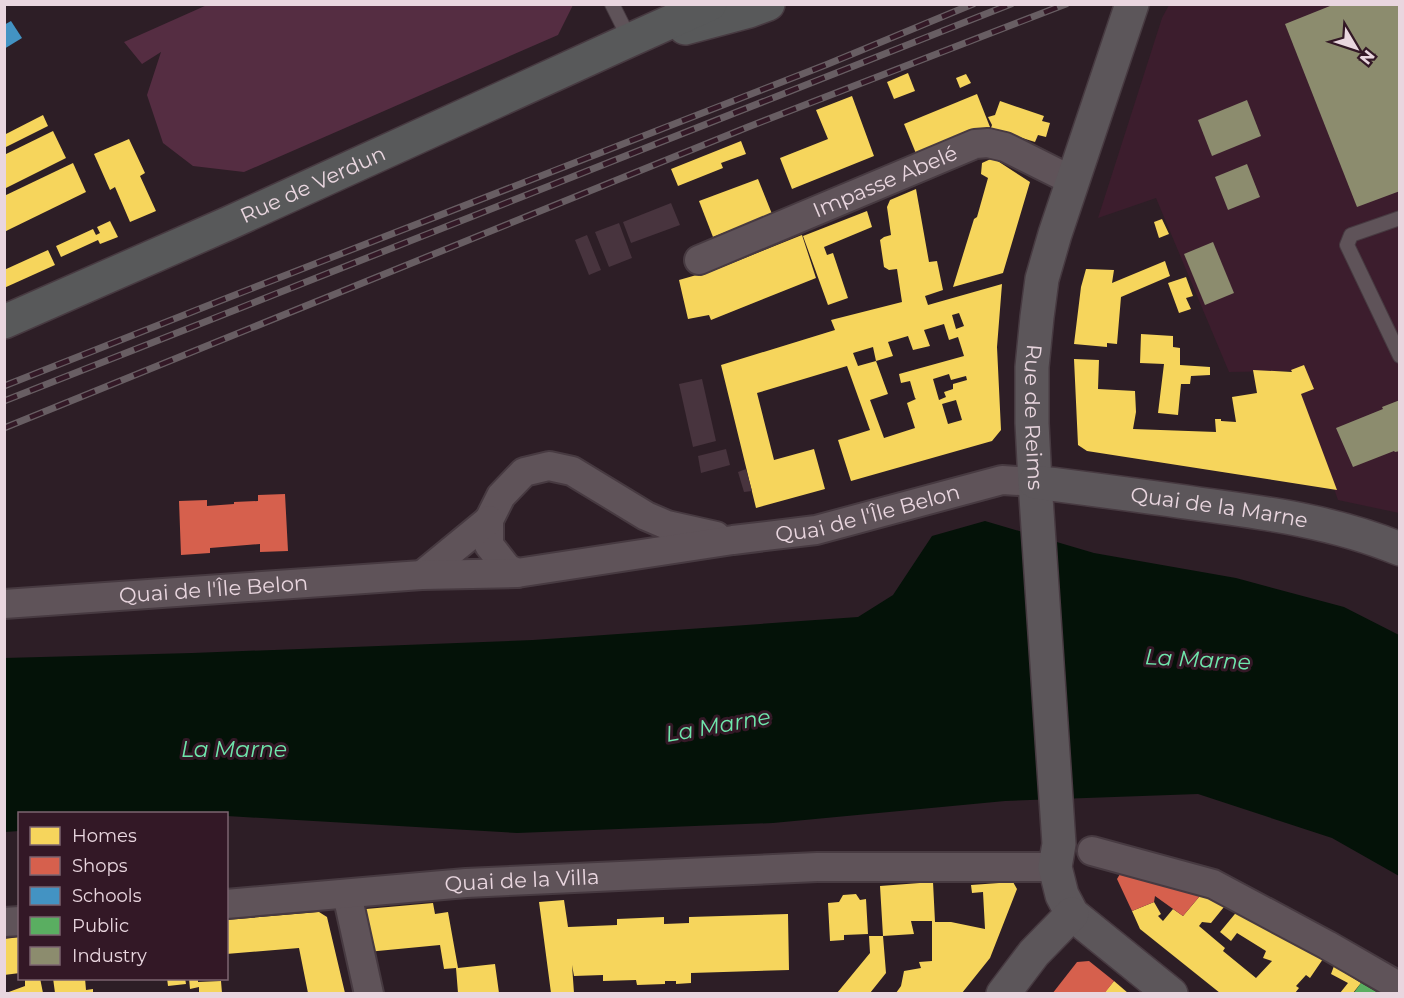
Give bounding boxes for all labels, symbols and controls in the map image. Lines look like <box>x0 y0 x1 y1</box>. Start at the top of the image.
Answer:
north arrow <box>1326 18 1386 78</box>
text: N <box>1356 46 1379 68</box>
street label: Rue de Verdun <box>236 140 389 228</box>
street label: Impasse Abelé <box>809 140 961 223</box>
street label: Rue de Reims <box>1019 343 1048 491</box>
street label: Quai de l'Île Belon <box>774 479 963 547</box>
street label: Quai de la Marne <box>1129 482 1310 533</box>
street label: Quai de l'Île Belon <box>118 570 309 608</box>
water label: La Marne <box>1144 643 1252 676</box>
water label: La Marne <box>663 703 773 748</box>
water label: La Marne <box>181 736 287 763</box>
legend <box>18 812 228 980</box>
text: Homes <box>72 825 137 847</box>
text: Shops <box>72 855 128 877</box>
street label: Quai de la Villa <box>444 864 600 897</box>
text: Schools <box>72 885 142 907</box>
text: Public <box>72 915 129 937</box>
text: Industry <box>72 945 147 967</box>

